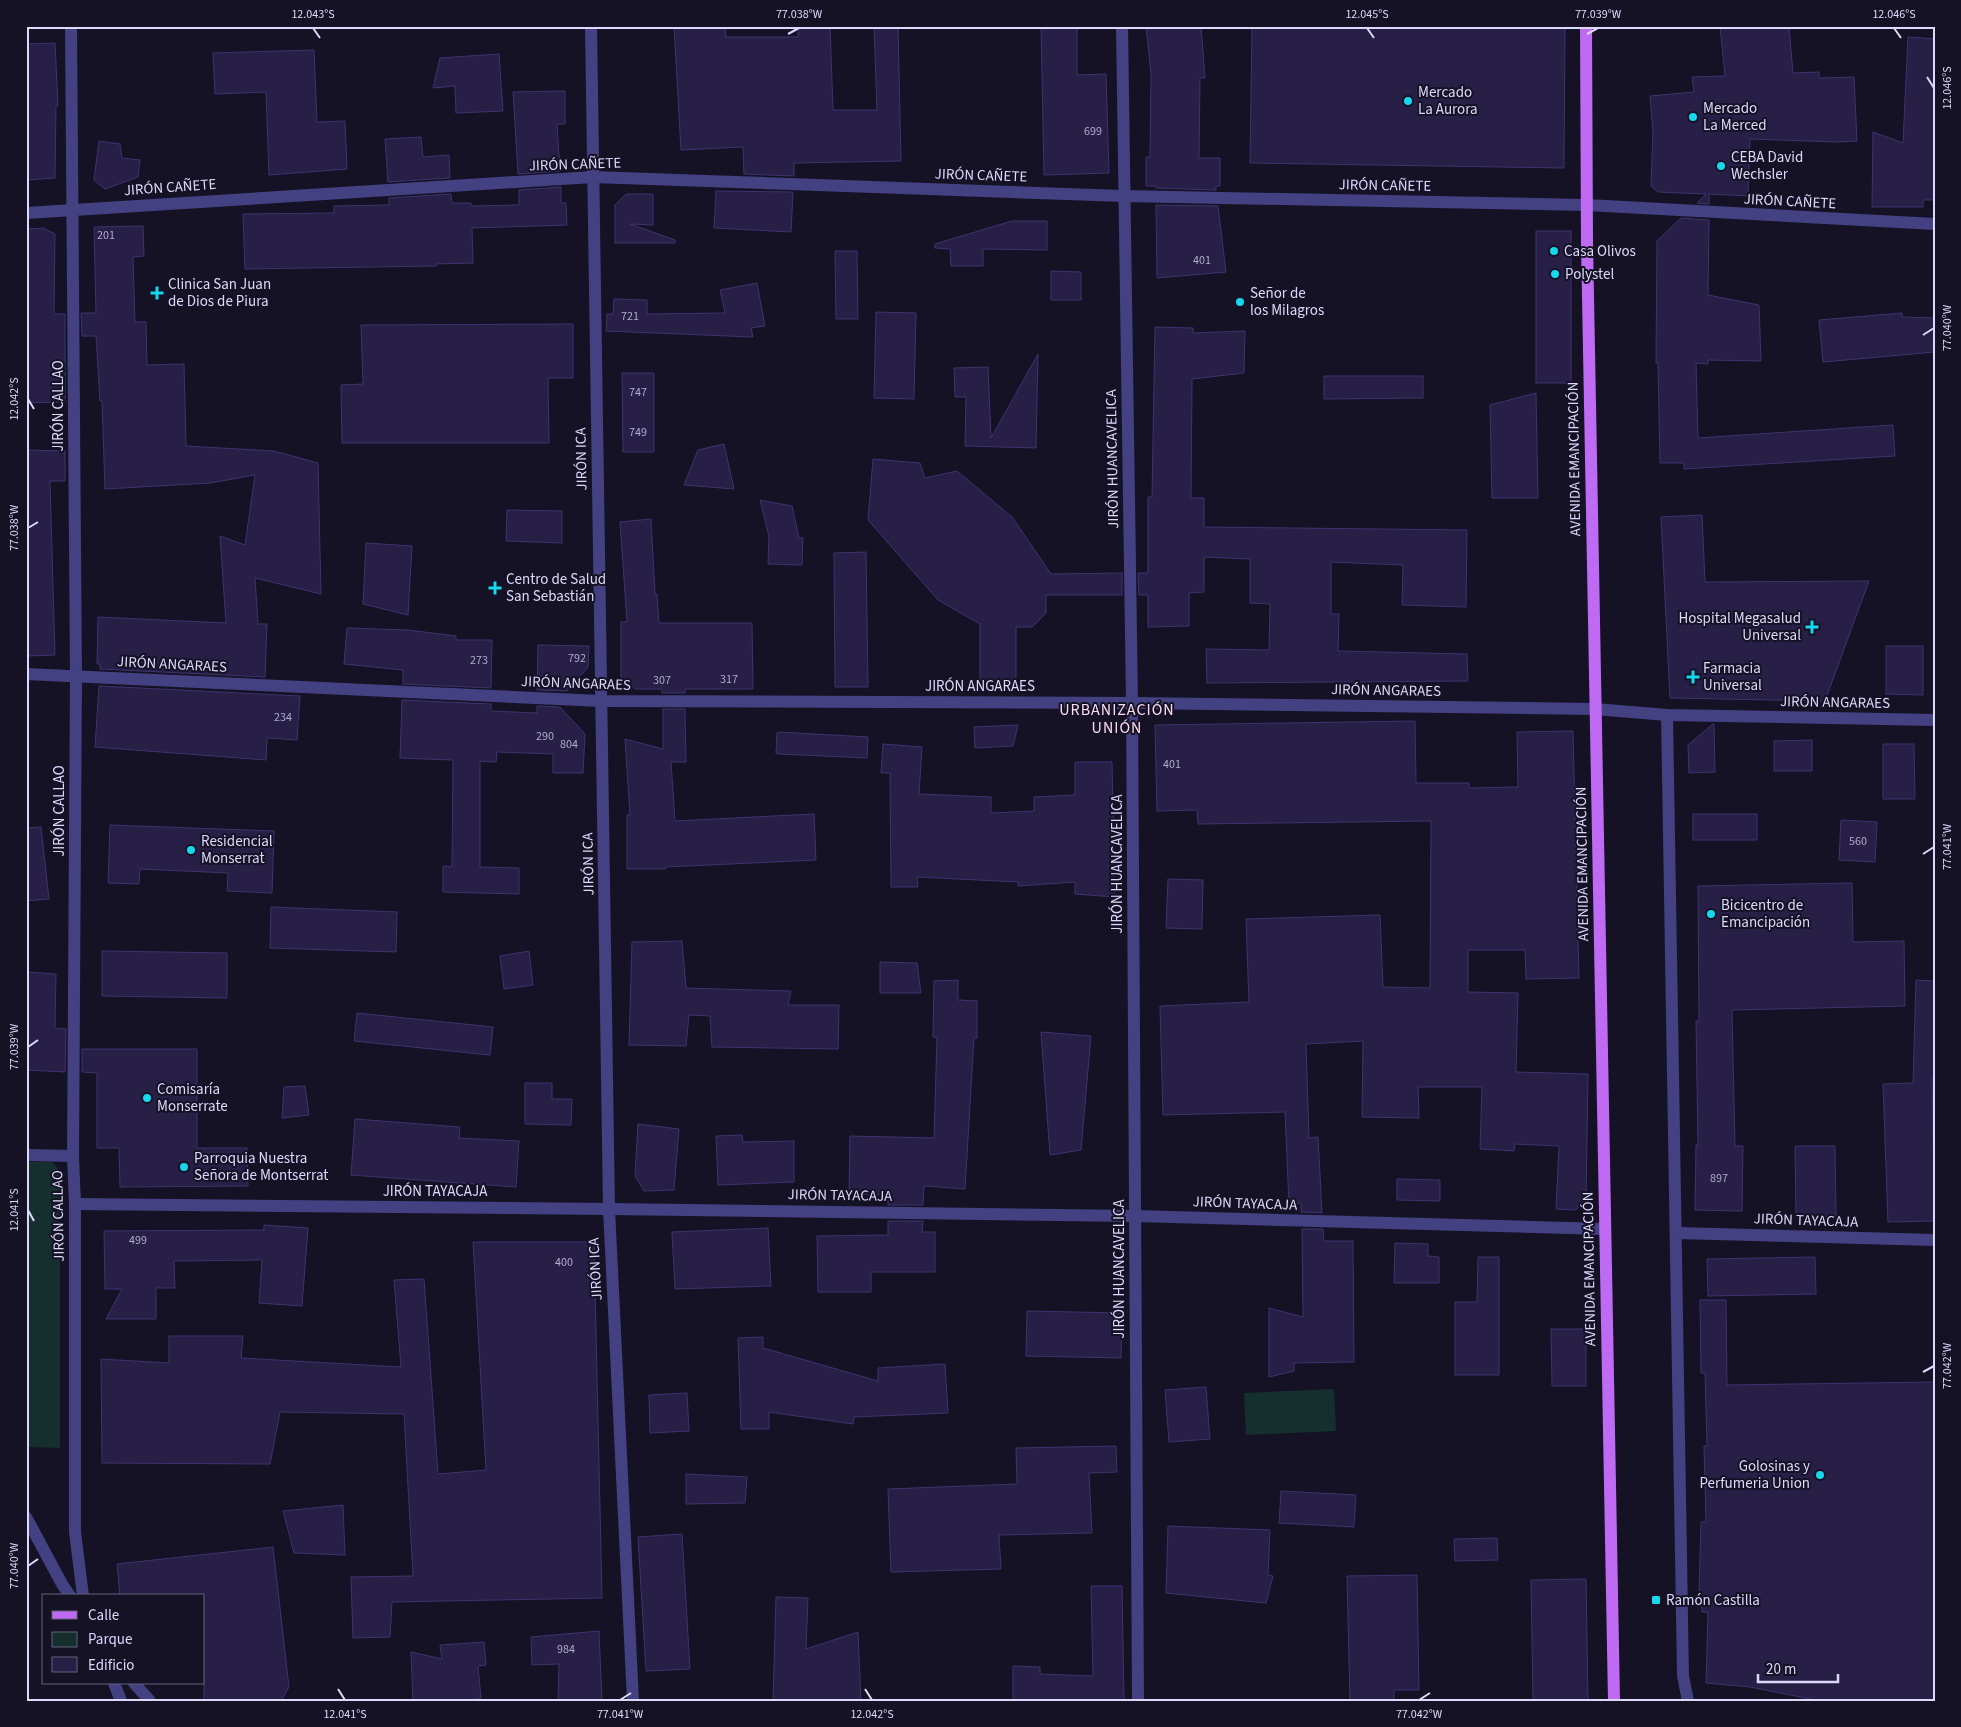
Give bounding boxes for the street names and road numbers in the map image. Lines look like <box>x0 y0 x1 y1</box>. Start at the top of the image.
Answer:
street label: JIRÓN CAÑETE <box>528 152 622 177</box>
street label: JIRÓN CAÑETE <box>934 163 1028 188</box>
street label: JIRÓN CAÑETE <box>123 174 217 201</box>
street label: JIRÓN CAÑETE <box>1339 174 1432 197</box>
street label: JIRÓN CAÑETE <box>1743 189 1837 214</box>
street label: JIRÓN CALLAO <box>48 360 69 452</box>
street label: AVENIDA EMANCIPACIÓN <box>1563 382 1586 536</box>
street label: JIRÓN HUANCAVELICA <box>1101 388 1124 529</box>
street label: JIRÓN ICA <box>570 426 593 491</box>
street label: JIRÓN ANGARAES <box>116 651 227 678</box>
street label: JIRÓN ANGARAES <box>521 671 631 696</box>
street label: JIRÓN ANGARAES <box>925 676 1035 697</box>
street label: JIRÓN ANGARAES <box>1331 679 1441 702</box>
street label: JIRÓN ANGARAES <box>1780 691 1890 714</box>
street label: JIRÓN CALLAO <box>49 765 70 857</box>
street label: AVENIDA EMANCIPACIÓN <box>1571 787 1594 941</box>
street label: JIRÓN HUANCAVELICA <box>1107 793 1128 934</box>
street label: JIRÓN ICA <box>577 831 600 896</box>
street label: JIRÓN CALLAO <box>47 1170 70 1262</box>
street label: JIRÓN TAYACAJA <box>383 1181 488 1202</box>
street label: JIRÓN TAYACAJA <box>787 1184 893 1207</box>
street label: JIRÓN TAYACAJA <box>1192 1191 1299 1216</box>
street label: AVENIDA EMANCIPACIÓN <box>1578 1192 1601 1346</box>
street label: JIRÓN HUANCAVELICA <box>1109 1198 1130 1339</box>
street label: JIRÓN TAYACAJA <box>1753 1208 1860 1233</box>
street label: JIRÓN ICA <box>583 1236 608 1301</box>

